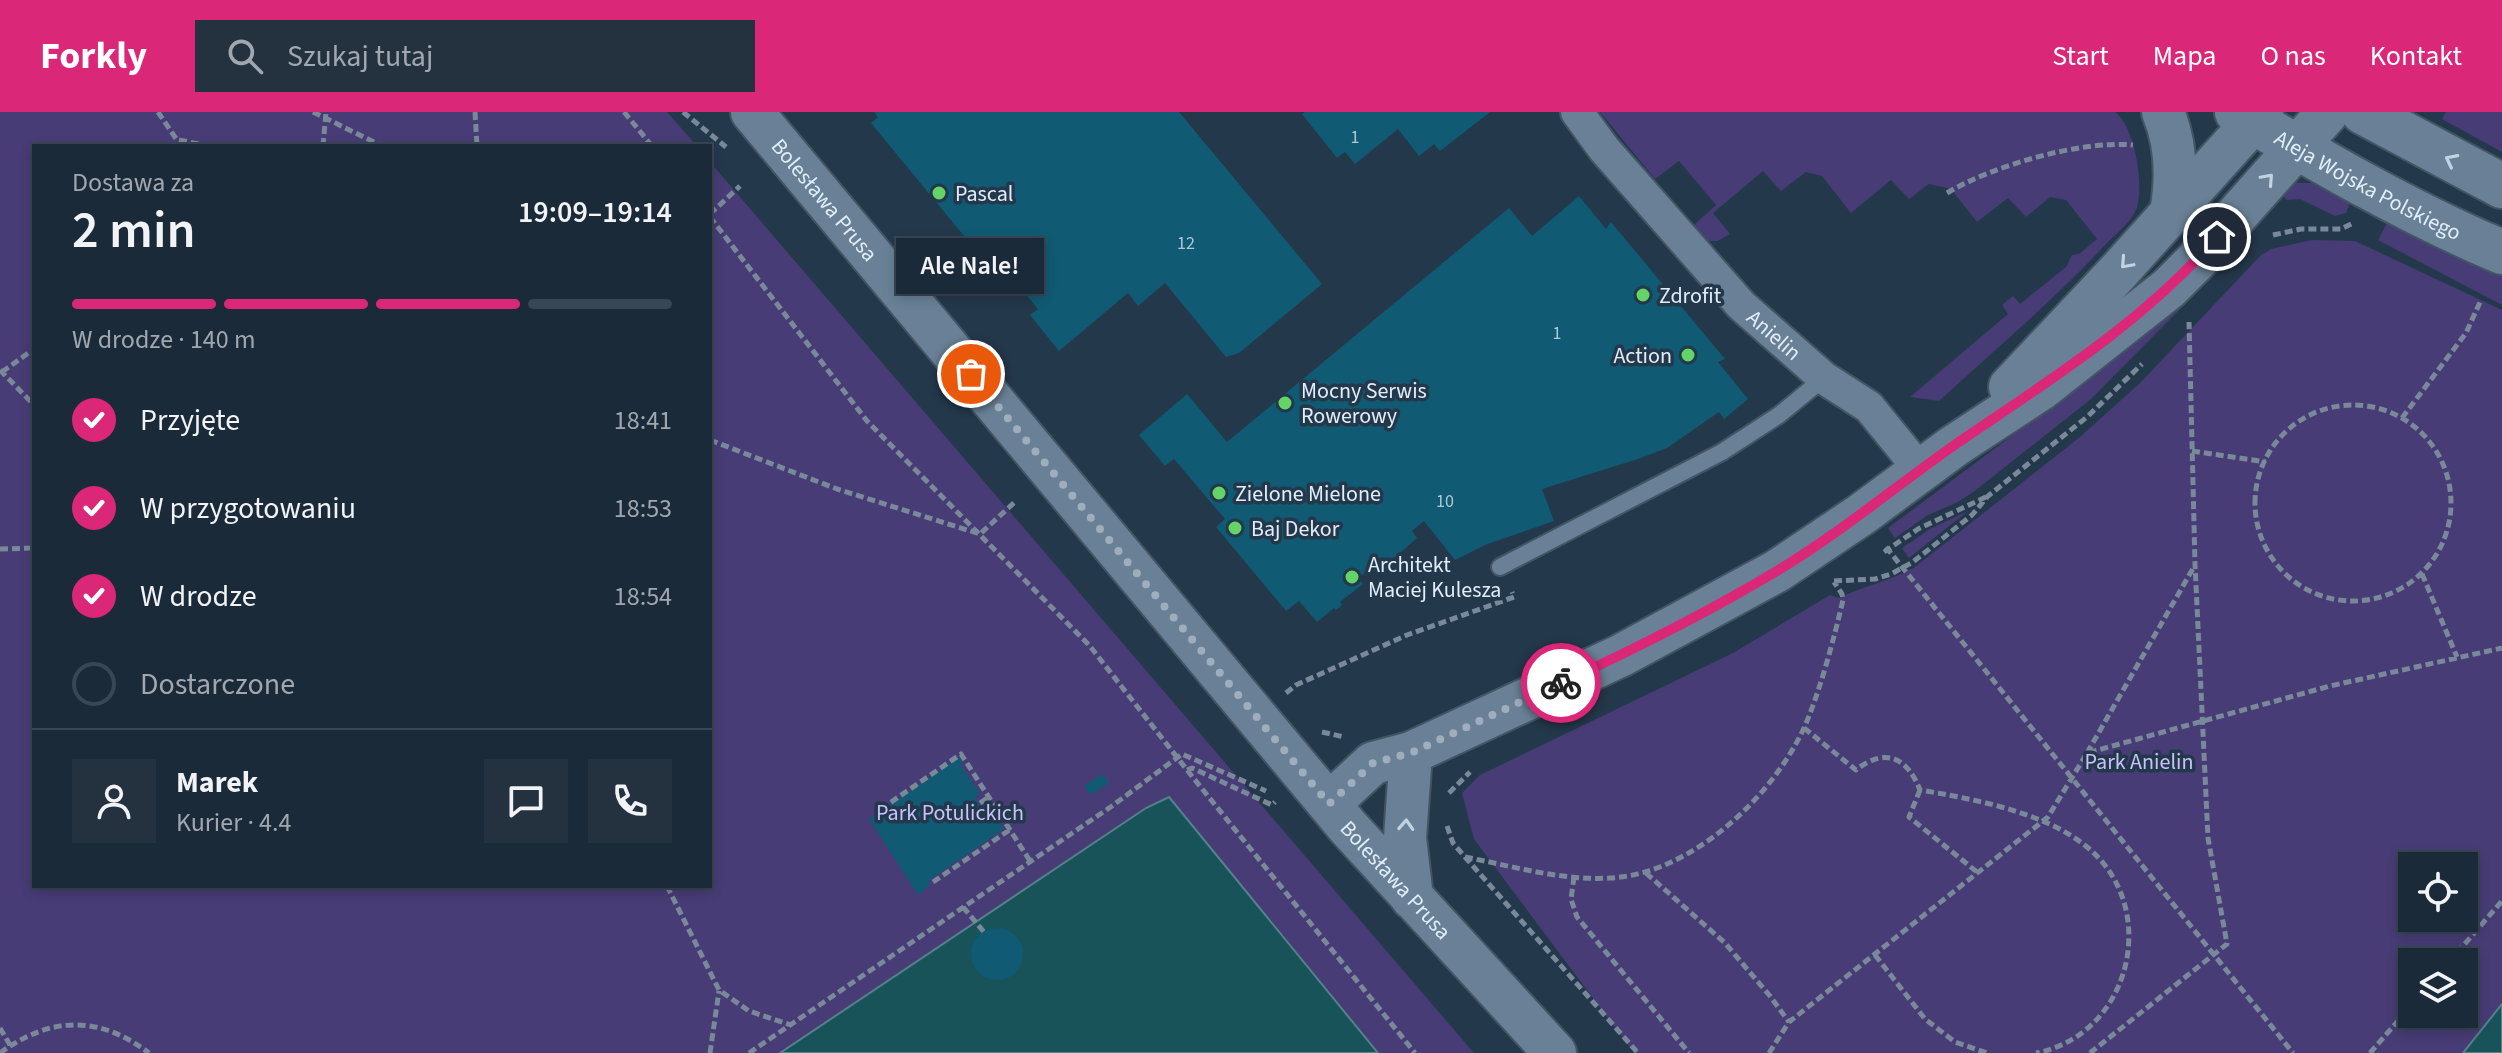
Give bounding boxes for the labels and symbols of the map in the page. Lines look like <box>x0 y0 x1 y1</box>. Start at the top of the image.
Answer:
street label: Aleja Wojska Polskiego <box>2268 122 2466 249</box>
house number: 1 <box>1351 125 1359 150</box>
street label: Bolesława Prusa <box>763 132 885 269</box>
one-way arrow <box>2445 154 2460 170</box>
one-way arrow <box>2258 174 2272 189</box>
place label: Pascal <box>955 178 1013 210</box>
marker: Pascal <box>930 184 948 202</box>
pin <box>2183 203 2251 271</box>
house number: 12 <box>1177 231 1195 256</box>
callout: Ale Nale! <box>897 238 1045 294</box>
one-way arrow <box>2122 253 2136 268</box>
place label: Zdrofit <box>1659 280 1722 312</box>
marker: Zdrofit <box>1634 286 1652 304</box>
street label: Anielin <box>1739 302 1808 368</box>
house number: 1 <box>1553 321 1561 346</box>
pin <box>937 340 1005 408</box>
place label: Action <box>1613 340 1672 372</box>
marker: Action <box>1679 346 1697 364</box>
place label: Mocny Serwis Rowerowy <box>1301 375 1427 432</box>
marker: Mocny Serwis Rowerowy <box>1276 394 1294 412</box>
place label: Zielone Mielone <box>1235 478 1381 510</box>
marker: Zielone Mielone <box>1210 484 1228 502</box>
house number: 10 <box>1436 489 1454 514</box>
place label: Baj Dekor <box>1251 513 1340 545</box>
marker: Baj Dekor <box>1226 519 1244 537</box>
place label: Architekt Maciej Kulesza <box>1368 549 1501 606</box>
marker: Architekt Maciej Kulesza <box>1343 568 1361 586</box>
courier <box>1521 643 1601 723</box>
park label: Park Anielin <box>2085 746 2193 778</box>
park label: Park Potulickich <box>876 797 1024 829</box>
street label: Bolesława Prusa <box>1332 813 1458 947</box>
one-way arrow <box>1397 819 1414 832</box>

